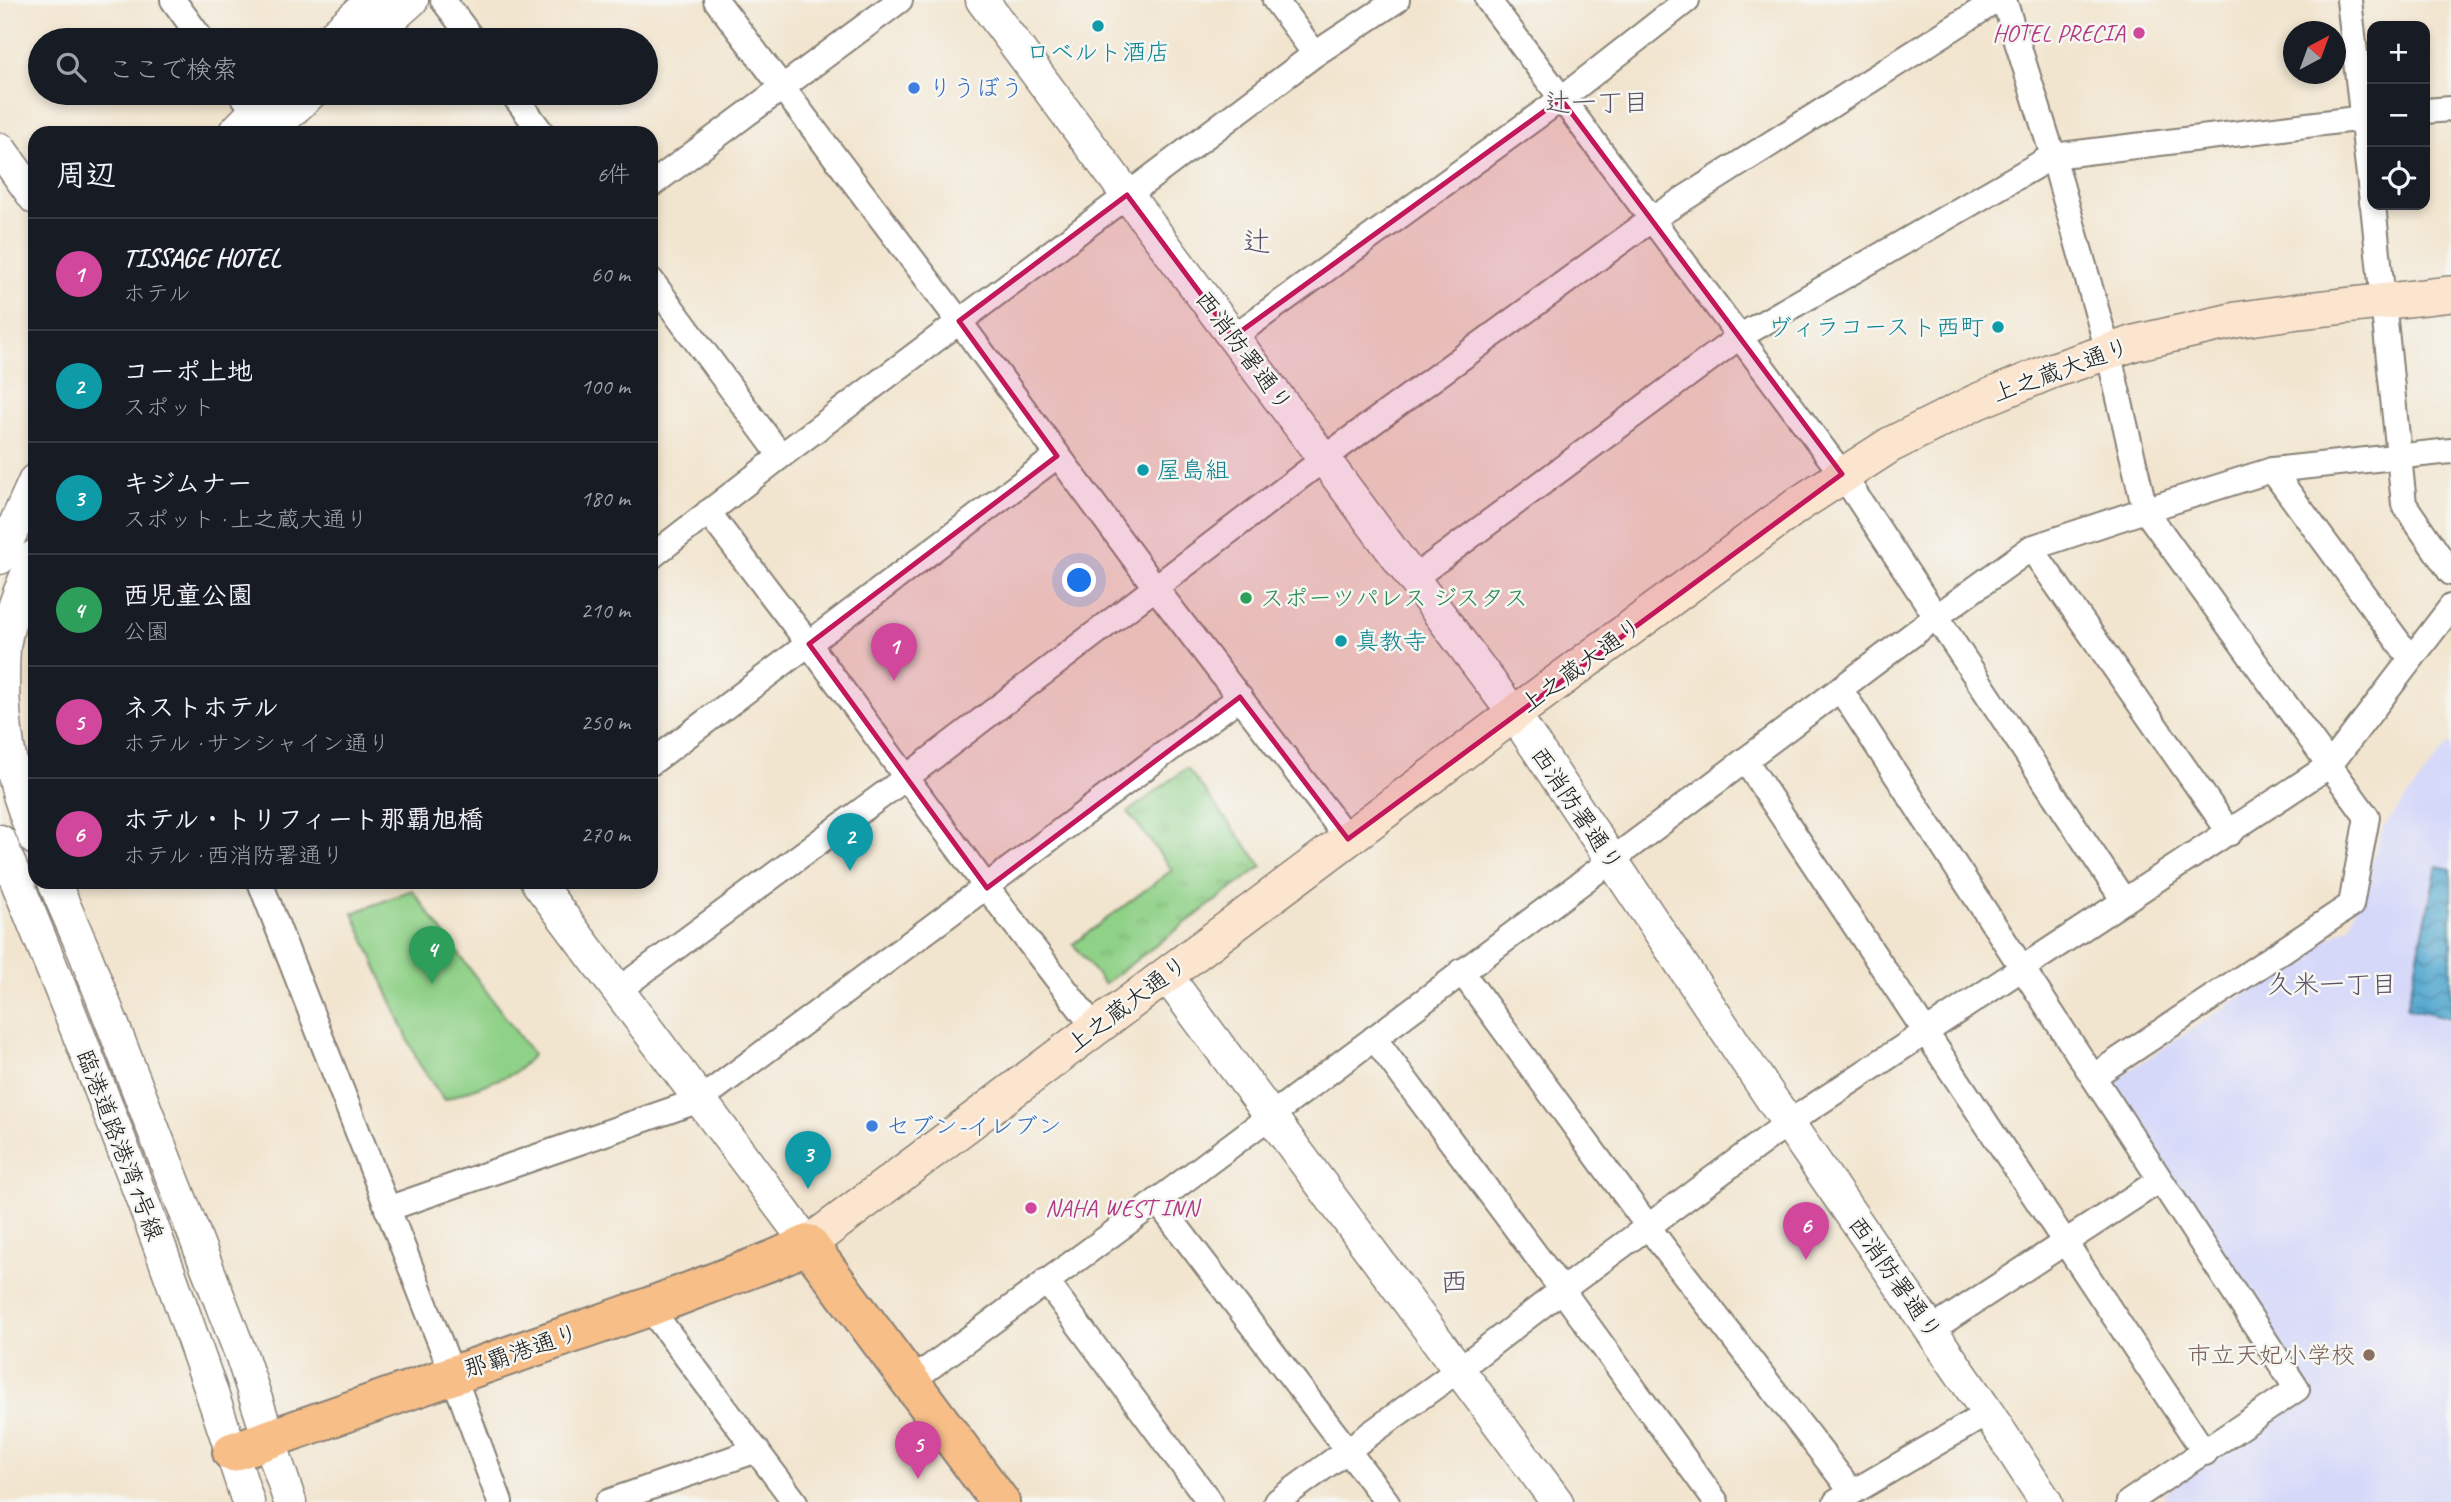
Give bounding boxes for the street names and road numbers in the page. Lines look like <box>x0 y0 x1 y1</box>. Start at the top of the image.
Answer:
street label: 西消防署通り <box>1189 284 1299 418</box>
street label: 上之蔵大通り <box>1988 331 2134 409</box>
street label: 上之蔵大通り <box>1514 611 1648 719</box>
street label: 西消防署通り <box>1524 741 1630 877</box>
street label: 上之蔵大通り <box>1060 949 1194 1059</box>
street label: 臨港道路港湾1号線 <box>70 1045 170 1245</box>
street label: 西消防署通り <box>1841 1210 1949 1346</box>
street label: 那覇港通り <box>459 1317 583 1385</box>

